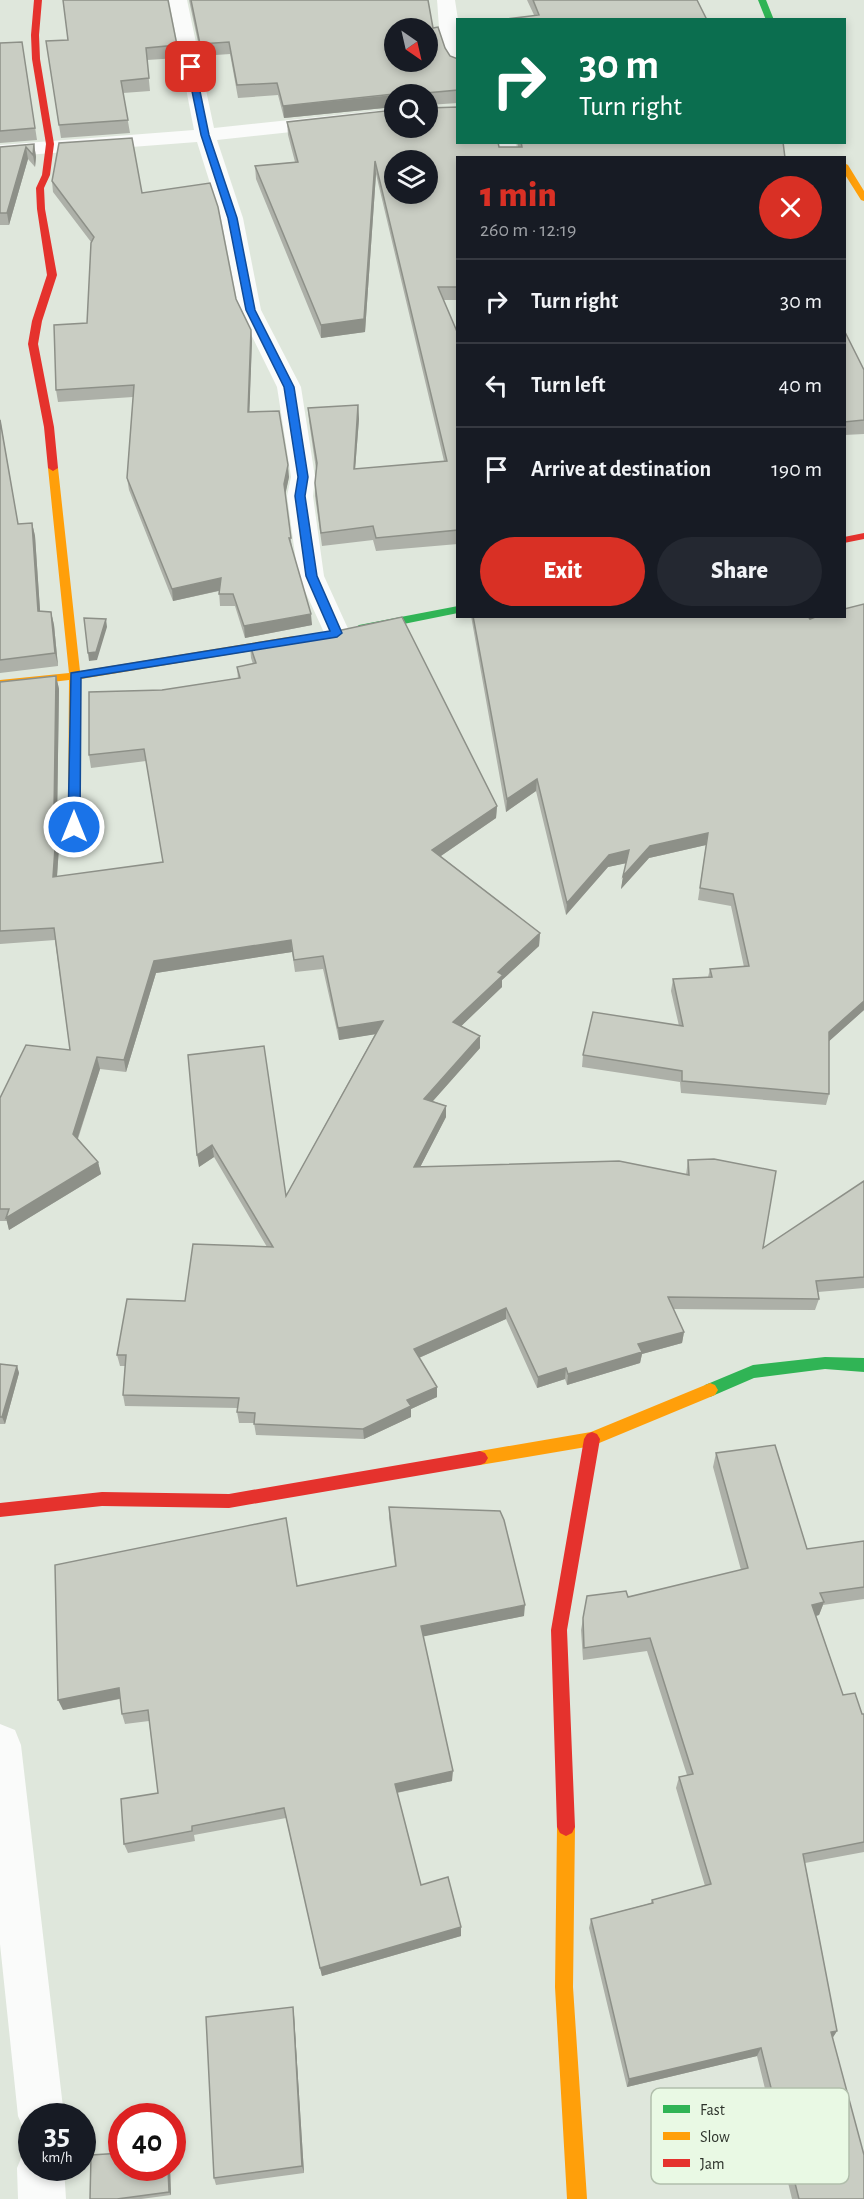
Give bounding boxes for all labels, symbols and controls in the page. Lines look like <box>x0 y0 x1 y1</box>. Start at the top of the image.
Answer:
north arrow <box>384 18 438 72</box>
map controls <box>384 18 438 204</box>
pin <box>165 41 216 92</box>
icon: right <box>480 42 558 120</box>
text: 30 m <box>579 44 659 86</box>
icon: arrive <box>174 50 207 83</box>
button: search <box>384 84 438 138</box>
text: Turn right <box>579 93 682 120</box>
button: layers <box>384 150 438 204</box>
button: close <box>759 176 822 239</box>
text: 1 min <box>480 177 557 213</box>
text: 260 m · 12:19 <box>480 220 576 240</box>
icon: right <box>480 285 513 318</box>
text: Turn right <box>531 290 618 312</box>
text: 30 m <box>780 290 822 312</box>
icon: left <box>480 369 513 402</box>
text: Turn left <box>531 374 605 396</box>
text: 40 m <box>779 374 822 396</box>
icon: arrive <box>480 453 513 486</box>
text: Arrive at destination <box>531 458 711 480</box>
text: 190 m <box>771 458 822 480</box>
button: Exit <box>480 537 645 606</box>
button: Share <box>657 537 822 606</box>
position arrow <box>42 795 106 859</box>
legend <box>651 2088 849 2184</box>
text: Fast <box>700 2102 725 2118</box>
speed limit sign: 40 <box>108 2103 186 2181</box>
text: 35 <box>44 2120 70 2150</box>
text: Slow <box>700 2129 730 2145</box>
text: km/h <box>42 2150 72 2165</box>
text: Jam <box>700 2156 725 2172</box>

